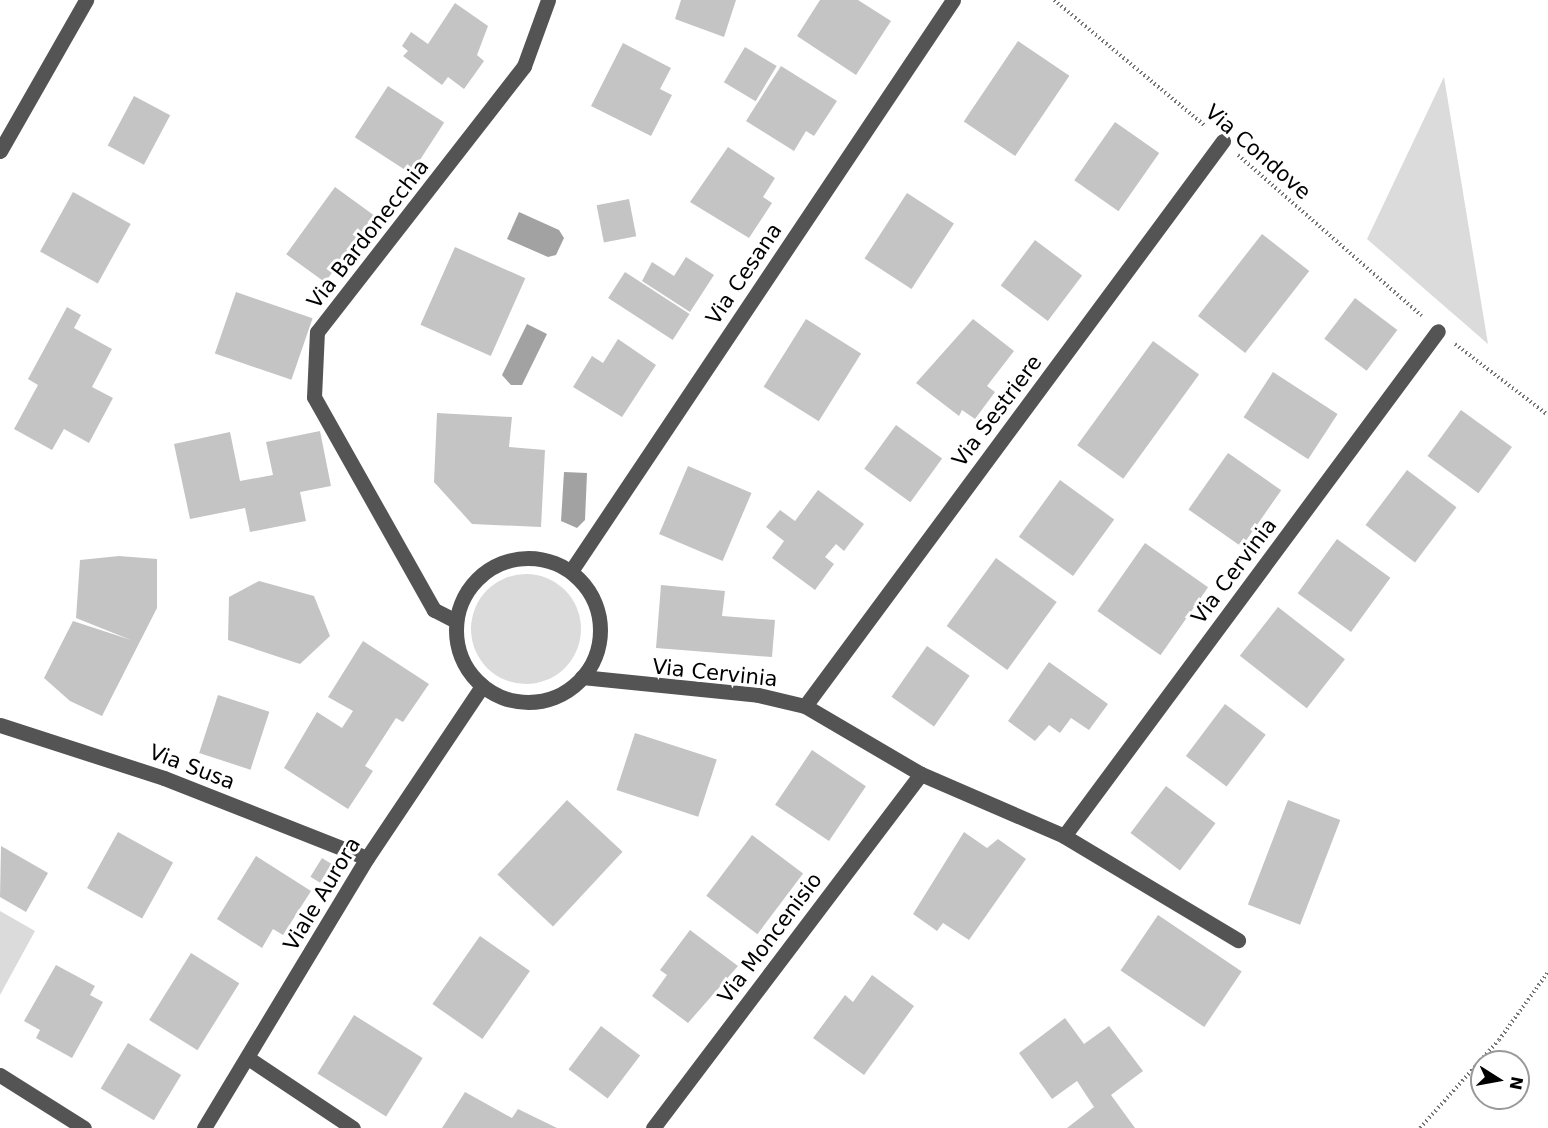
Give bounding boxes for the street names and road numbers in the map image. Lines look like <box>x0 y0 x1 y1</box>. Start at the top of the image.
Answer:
street label: Via Condove <box>1200 99 1316 205</box>
street label: Via Bardonecchia <box>302 154 434 314</box>
street label: Via Cesana <box>701 219 787 329</box>
street label: Via Sestriere <box>947 350 1047 472</box>
street label: Via Cervinia <box>1186 513 1282 629</box>
street label: Via Cervinia <box>651 654 779 692</box>
street label: Via Susa <box>146 739 238 795</box>
street label: Viale Aurora <box>278 833 366 955</box>
street label: Via Moncenisio <box>713 868 827 1008</box>

